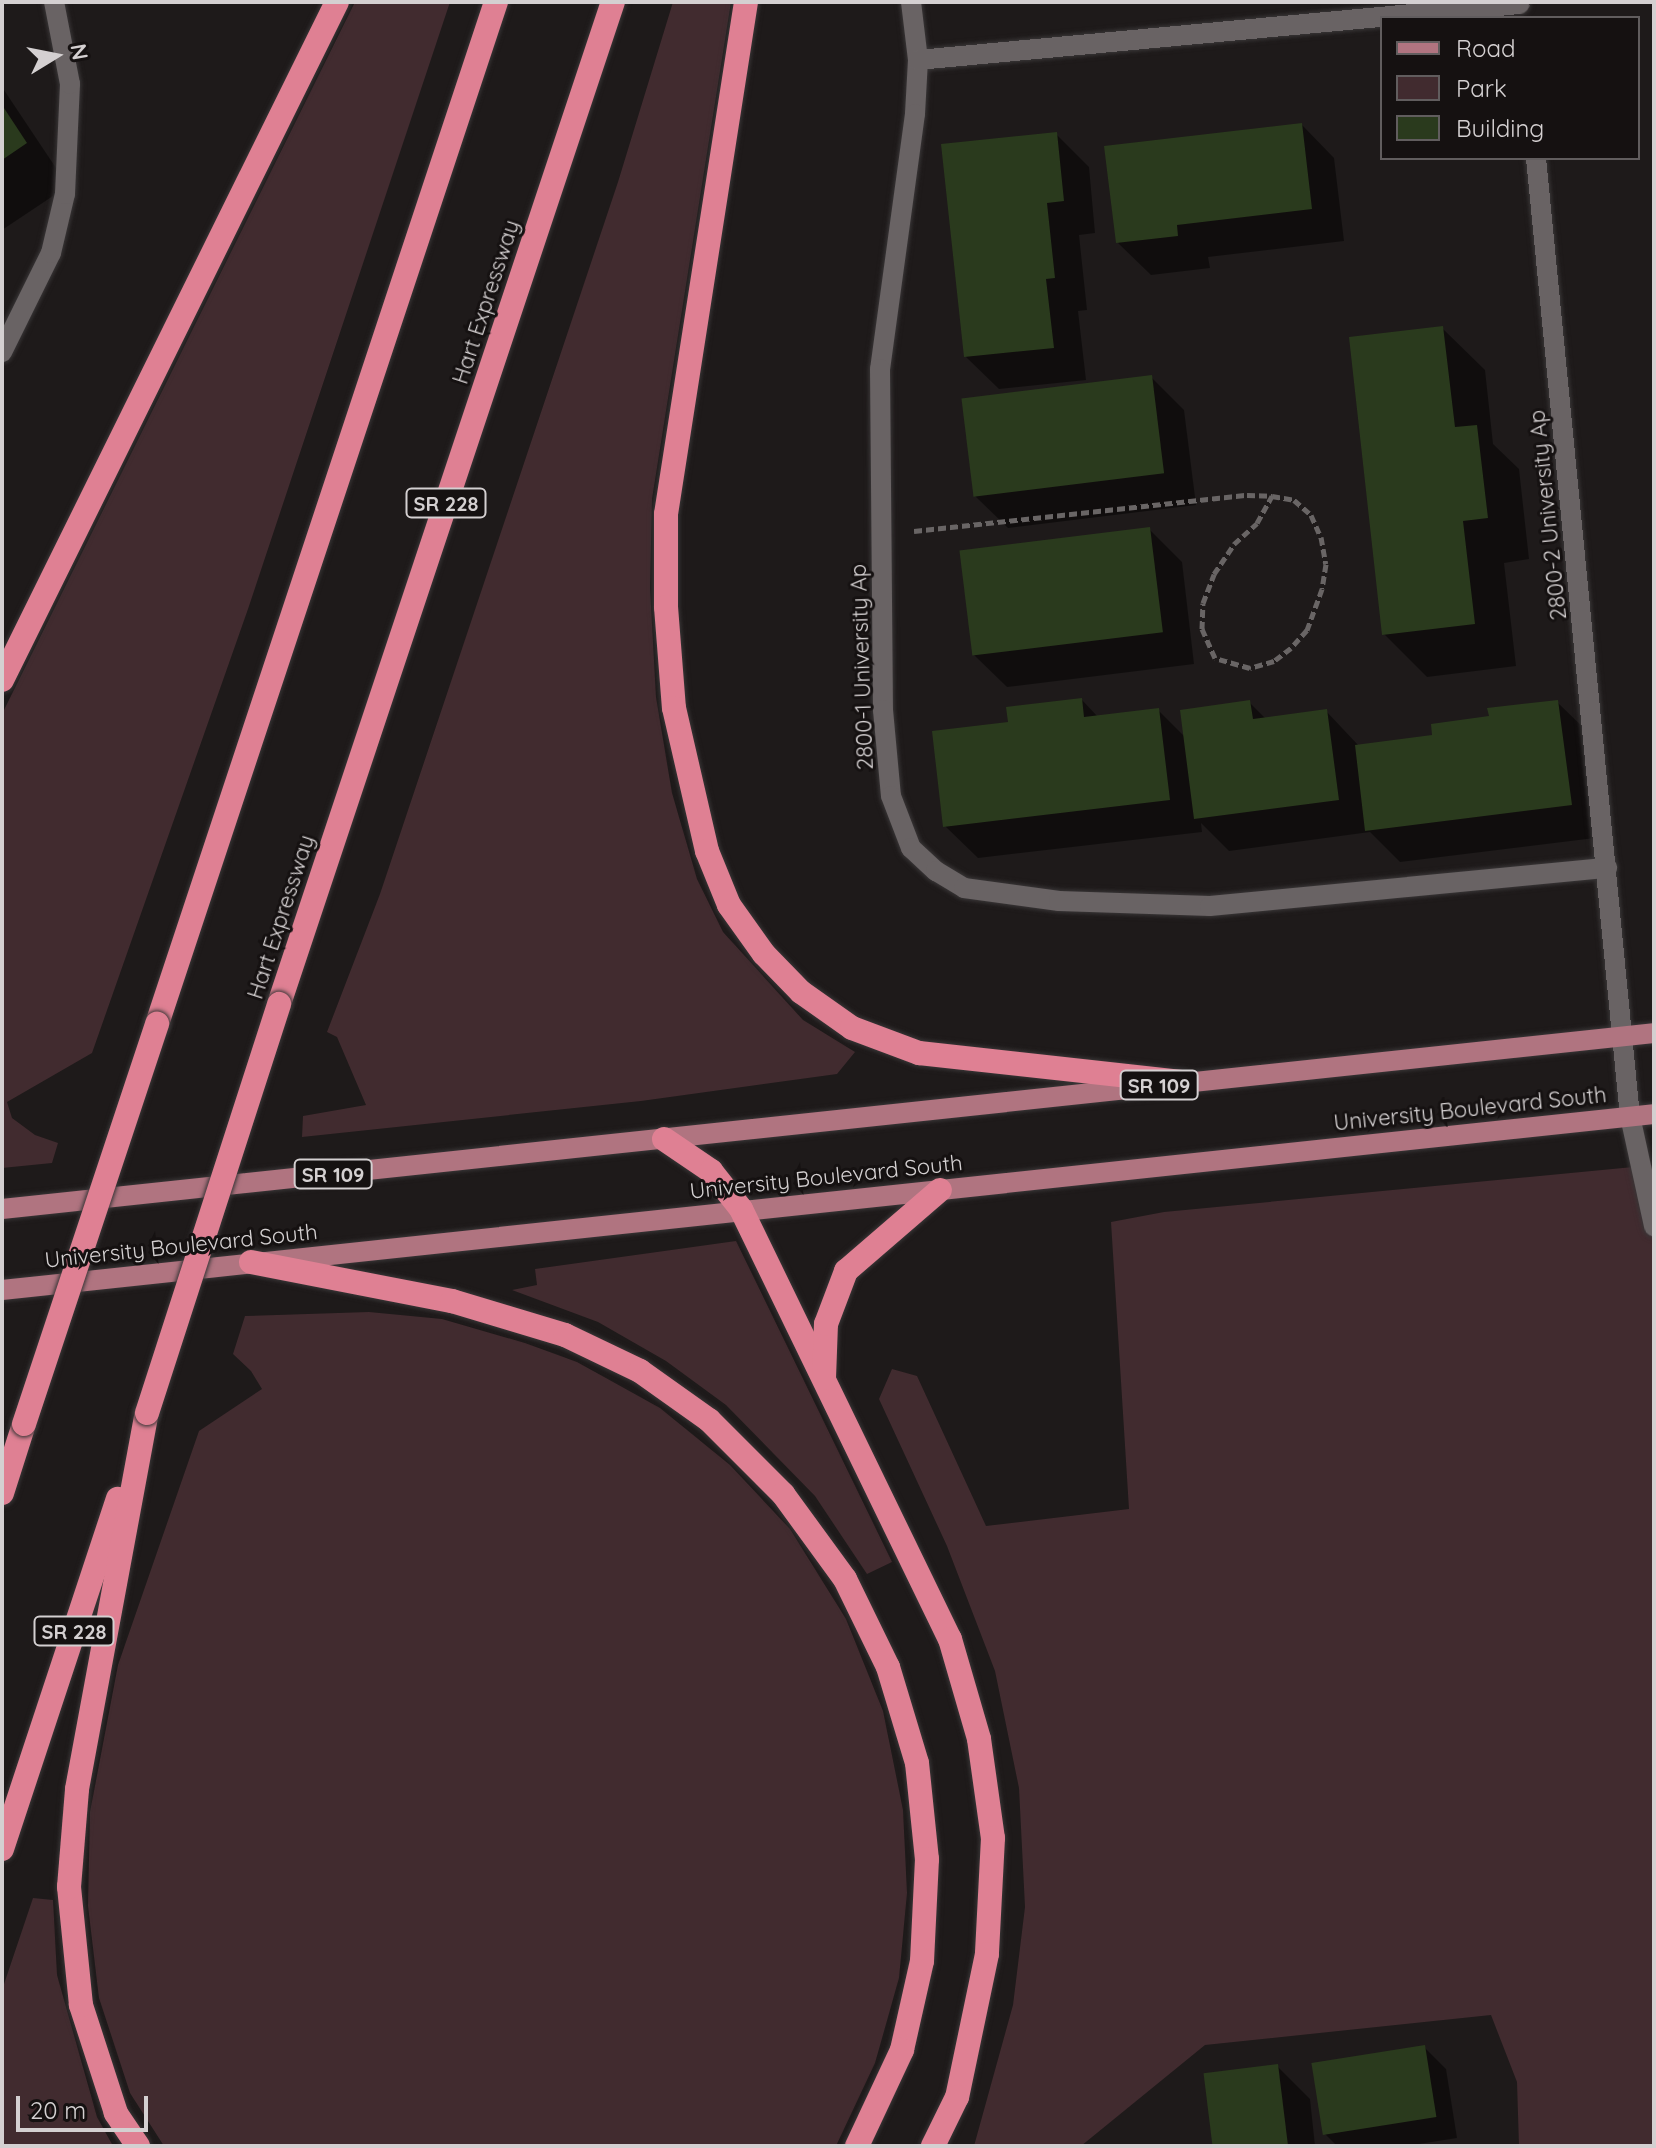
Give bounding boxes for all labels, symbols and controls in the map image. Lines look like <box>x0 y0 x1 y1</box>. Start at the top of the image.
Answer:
north arrow <box>16 16 96 96</box>
legend <box>1380 16 1640 160</box>
text: Road <box>1456 33 1516 63</box>
text: N <box>64 41 95 62</box>
text: Park <box>1456 73 1507 103</box>
text: Building <box>1456 113 1544 143</box>
street label: Hart Expressway <box>447 217 525 387</box>
street label: 2800-2 University Ap <box>1524 409 1572 621</box>
road number: SR 228 <box>404 487 488 519</box>
street label: 2800-1 University Ap <box>845 564 879 770</box>
street label: Hart Expressway <box>242 832 320 1002</box>
road number: SR 109 <box>1119 1069 1199 1101</box>
street label: University Boulevard South <box>1332 1082 1608 1136</box>
street label: University Boulevard South <box>688 1150 964 1204</box>
road number: SR 109 <box>293 1158 373 1190</box>
street label: University Boulevard South <box>43 1219 319 1273</box>
road number: SR 228 <box>32 1615 116 1647</box>
scale bar <box>20 2080 152 2130</box>
text: 20 m <box>30 2095 86 2125</box>

